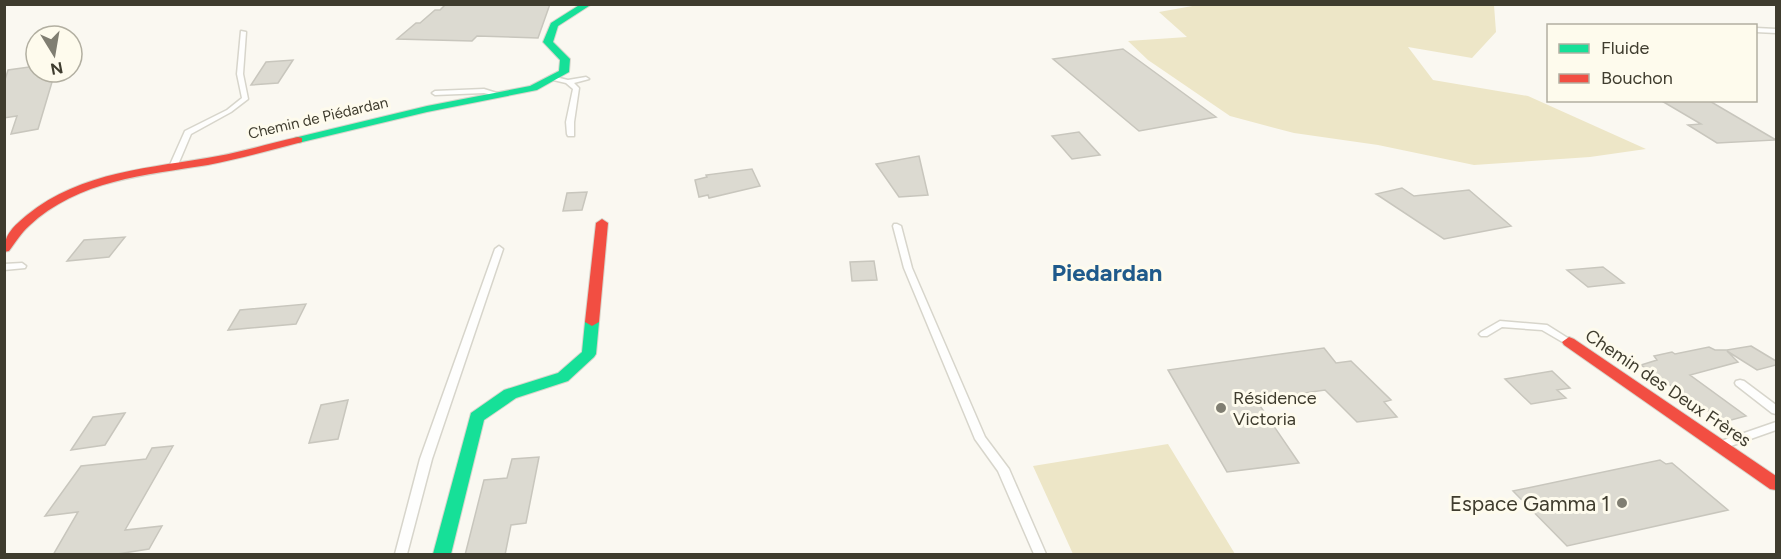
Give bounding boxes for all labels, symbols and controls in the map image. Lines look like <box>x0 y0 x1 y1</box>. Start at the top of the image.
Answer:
north arrow <box>24 24 84 84</box>
legend <box>1547 24 1757 102</box>
text: Fluide <box>1601 37 1650 59</box>
text: N <box>49 58 65 79</box>
text: Bouchon <box>1601 67 1673 89</box>
street label: Chemin de Piédardan <box>246 93 390 143</box>
district label: Piedardan <box>1052 258 1162 287</box>
street label: Chemin des Deux Frères <box>1581 324 1755 452</box>
place label: Résidence Victoria <box>1233 387 1317 430</box>
marker: Résidence Victoria <box>1214 401 1228 415</box>
place label: Espace Gamma 1 <box>1450 491 1610 516</box>
marker: Espace Gamma 1 <box>1615 496 1629 510</box>

